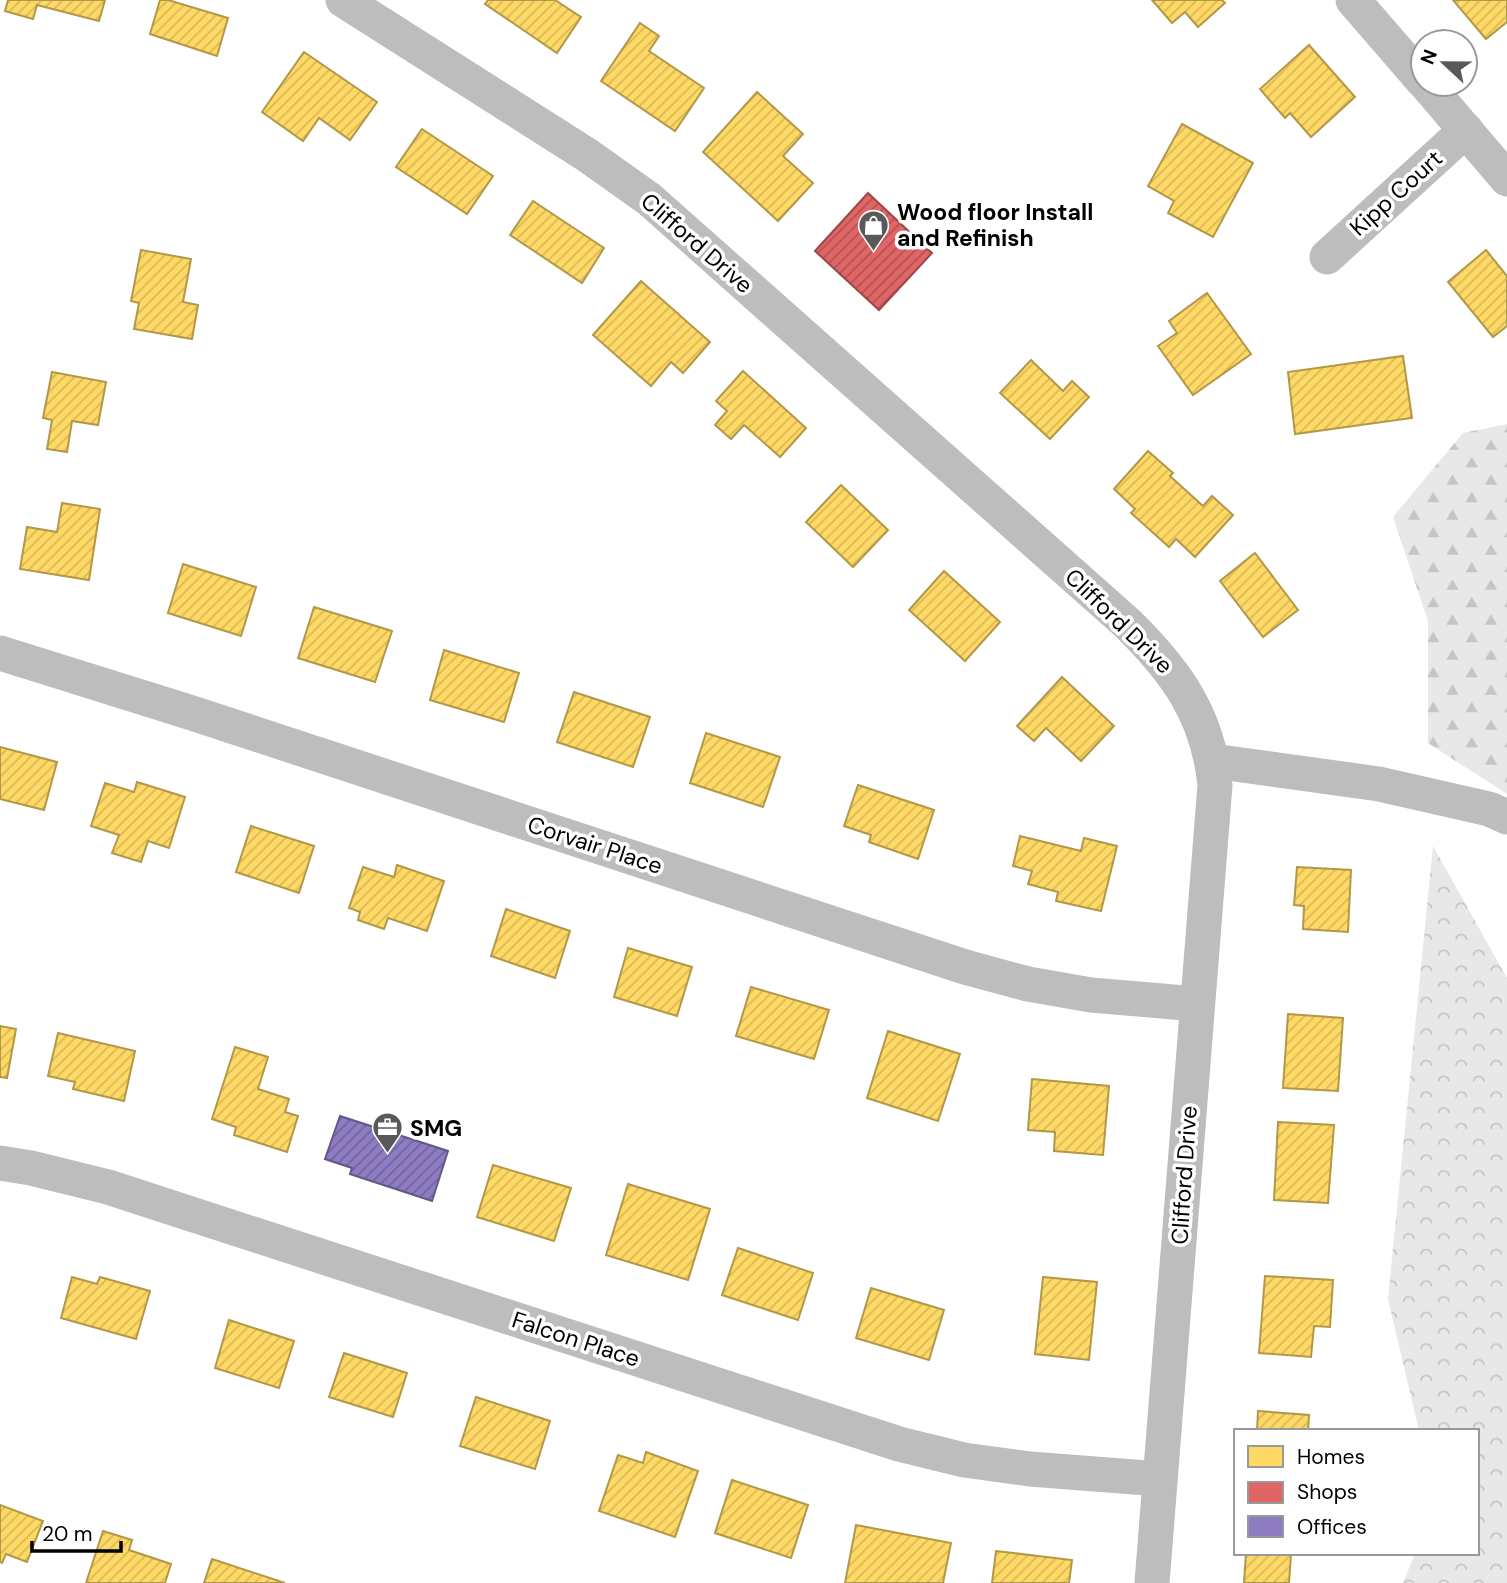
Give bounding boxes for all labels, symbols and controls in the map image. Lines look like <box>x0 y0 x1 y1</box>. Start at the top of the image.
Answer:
north arrow <box>1409 28 1479 98</box>
text: N <box>1415 46 1443 68</box>
street label: Kipp Court <box>1343 143 1449 243</box>
street label: Clifford Drive <box>635 186 759 300</box>
place label: Wood floor Install and Refinish <box>897 197 1093 253</box>
shop icon: Wood floor Install and Refinish <box>857 208 891 252</box>
street label: Clifford Drive <box>1059 562 1179 680</box>
street label: Corvair Place <box>524 809 666 881</box>
street label: Clifford Drive <box>1164 1105 1204 1245</box>
office icon: SMG <box>370 1111 404 1155</box>
place label: SMG <box>410 1113 462 1143</box>
street label: Falcon Place <box>508 1304 644 1374</box>
legend <box>1234 1429 1479 1555</box>
text: Homes <box>1297 1443 1365 1471</box>
text: Shops <box>1297 1478 1357 1506</box>
scale bar <box>32 1510 121 1554</box>
text: Offices <box>1297 1513 1367 1541</box>
text: 20 m <box>42 1520 93 1548</box>

